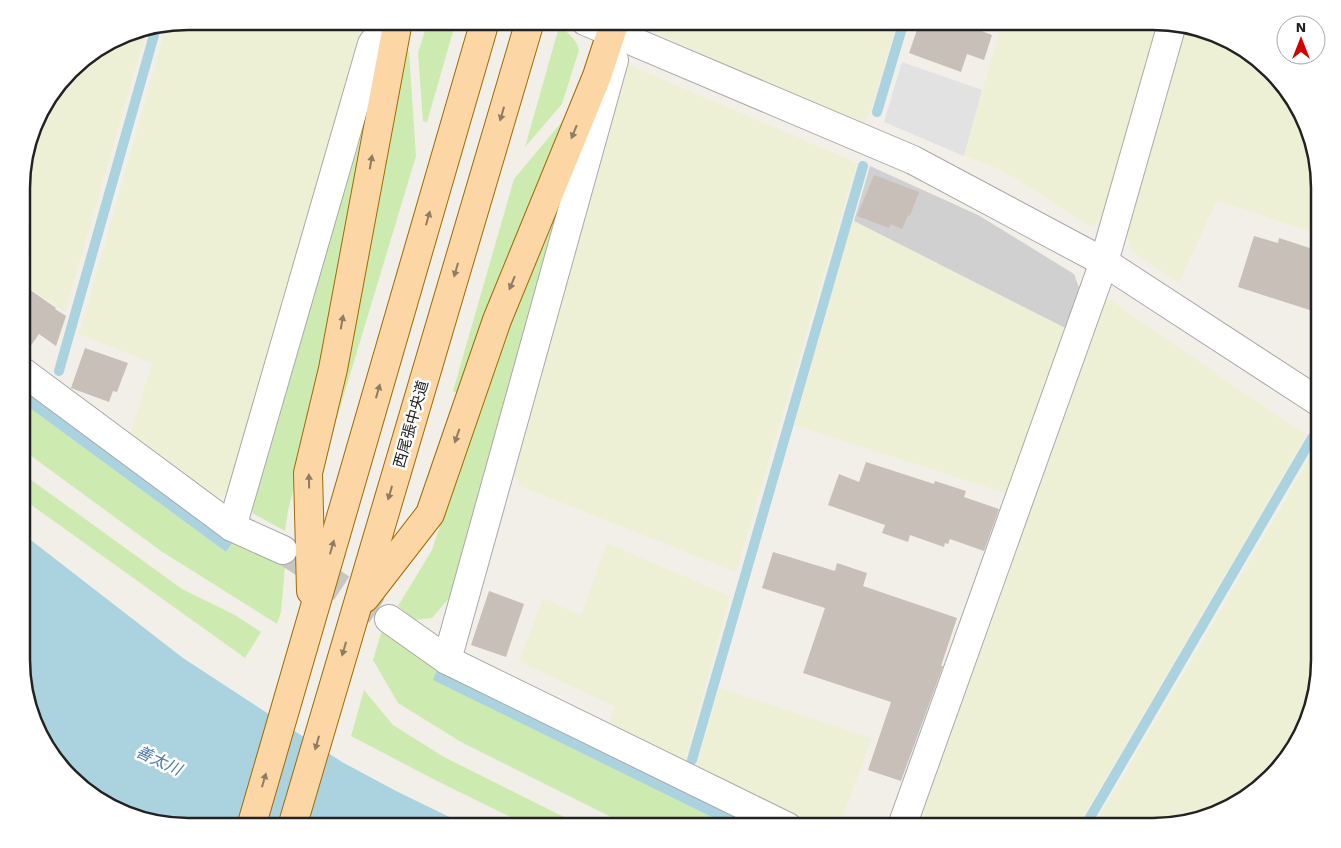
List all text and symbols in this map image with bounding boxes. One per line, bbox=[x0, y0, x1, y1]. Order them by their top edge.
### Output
north arrow bbox=[1276, 15, 1326, 65]
text: N bbox=[1296, 19, 1306, 35]
one-way arrow bbox=[498, 107, 506, 122]
one-way arrow bbox=[570, 125, 577, 140]
one-way arrow bbox=[367, 154, 375, 170]
one-way arrow bbox=[425, 210, 433, 225]
one-way arrow bbox=[452, 263, 460, 278]
one-way arrow bbox=[508, 276, 516, 290]
one-way arrow bbox=[338, 314, 346, 330]
street label: 西尾張中央道 bbox=[390, 378, 432, 470]
one-way arrow bbox=[374, 383, 382, 398]
one-way arrow bbox=[453, 428, 460, 443]
one-way arrow bbox=[304, 473, 312, 489]
one-way arrow bbox=[386, 486, 394, 501]
one-way arrow bbox=[329, 539, 337, 554]
one-way arrow bbox=[340, 641, 348, 656]
one-way arrow bbox=[312, 735, 320, 750]
water label: 善太川 bbox=[133, 742, 186, 780]
one-way arrow bbox=[261, 772, 269, 787]

